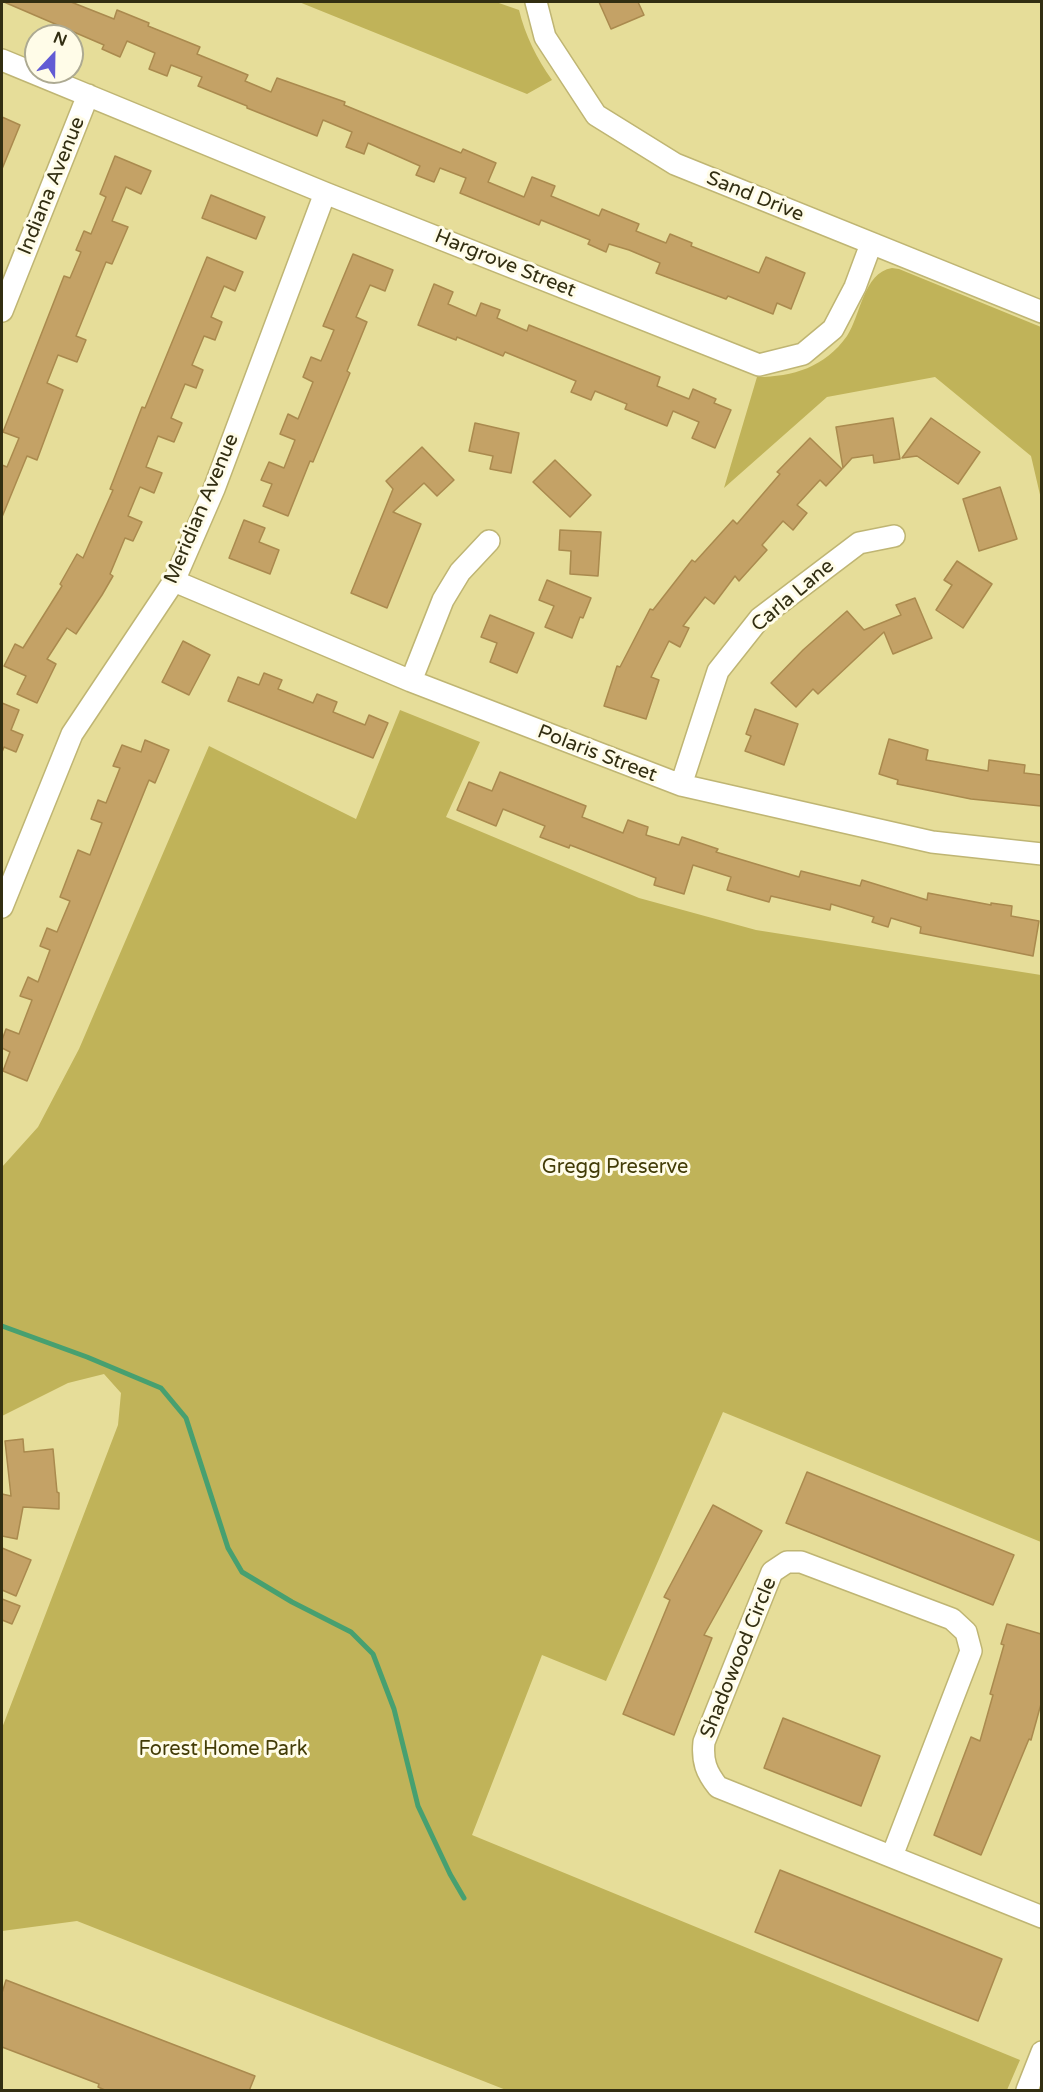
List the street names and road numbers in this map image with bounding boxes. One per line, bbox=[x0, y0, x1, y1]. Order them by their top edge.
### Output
street label: Indiana Avenue bbox=[13, 113, 91, 259]
street label: Sand Drive bbox=[703, 167, 807, 227]
street label: Hargrove Street bbox=[431, 225, 579, 303]
street label: Meridian Avenue bbox=[160, 430, 244, 588]
street label: Carla Lane bbox=[747, 555, 839, 637]
street label: Polaris Street bbox=[534, 720, 660, 788]
street label: Shadowood Circle bbox=[696, 1574, 782, 1742]

